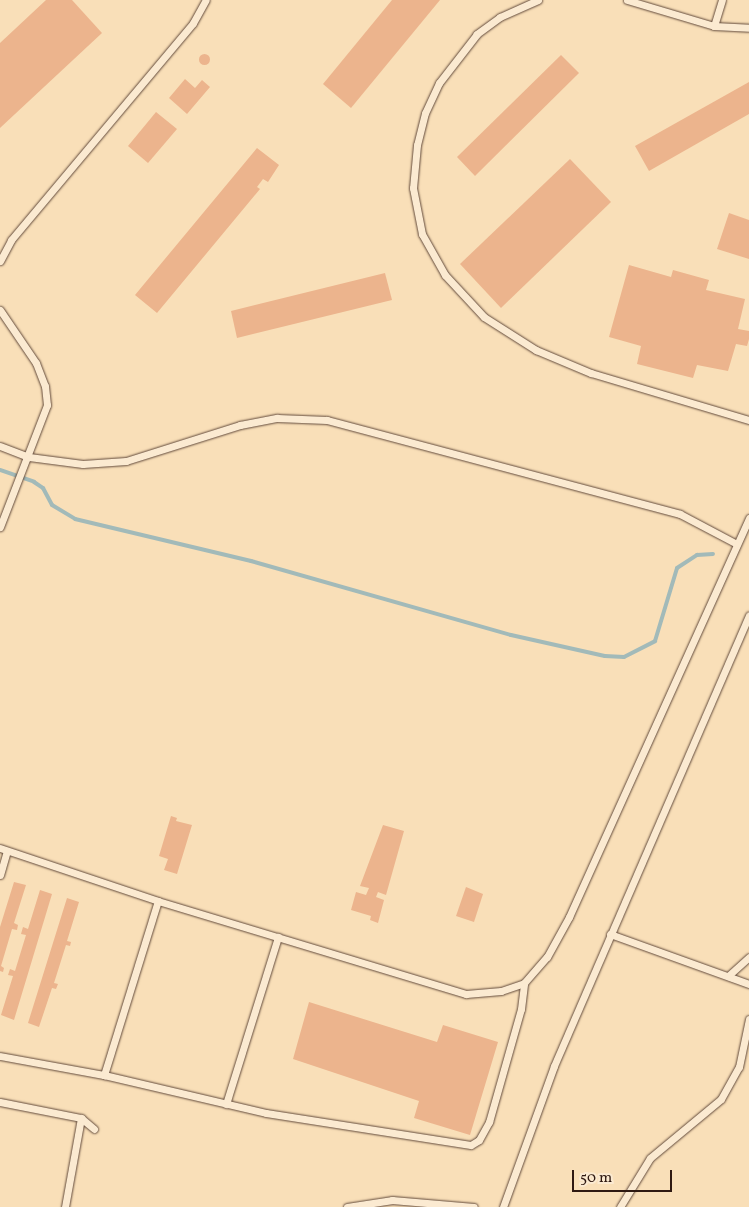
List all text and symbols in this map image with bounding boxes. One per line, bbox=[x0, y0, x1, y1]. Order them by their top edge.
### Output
scale bar bbox=[574, 1160, 674, 1192]
text: 50 m bbox=[580, 1168, 612, 1189]

